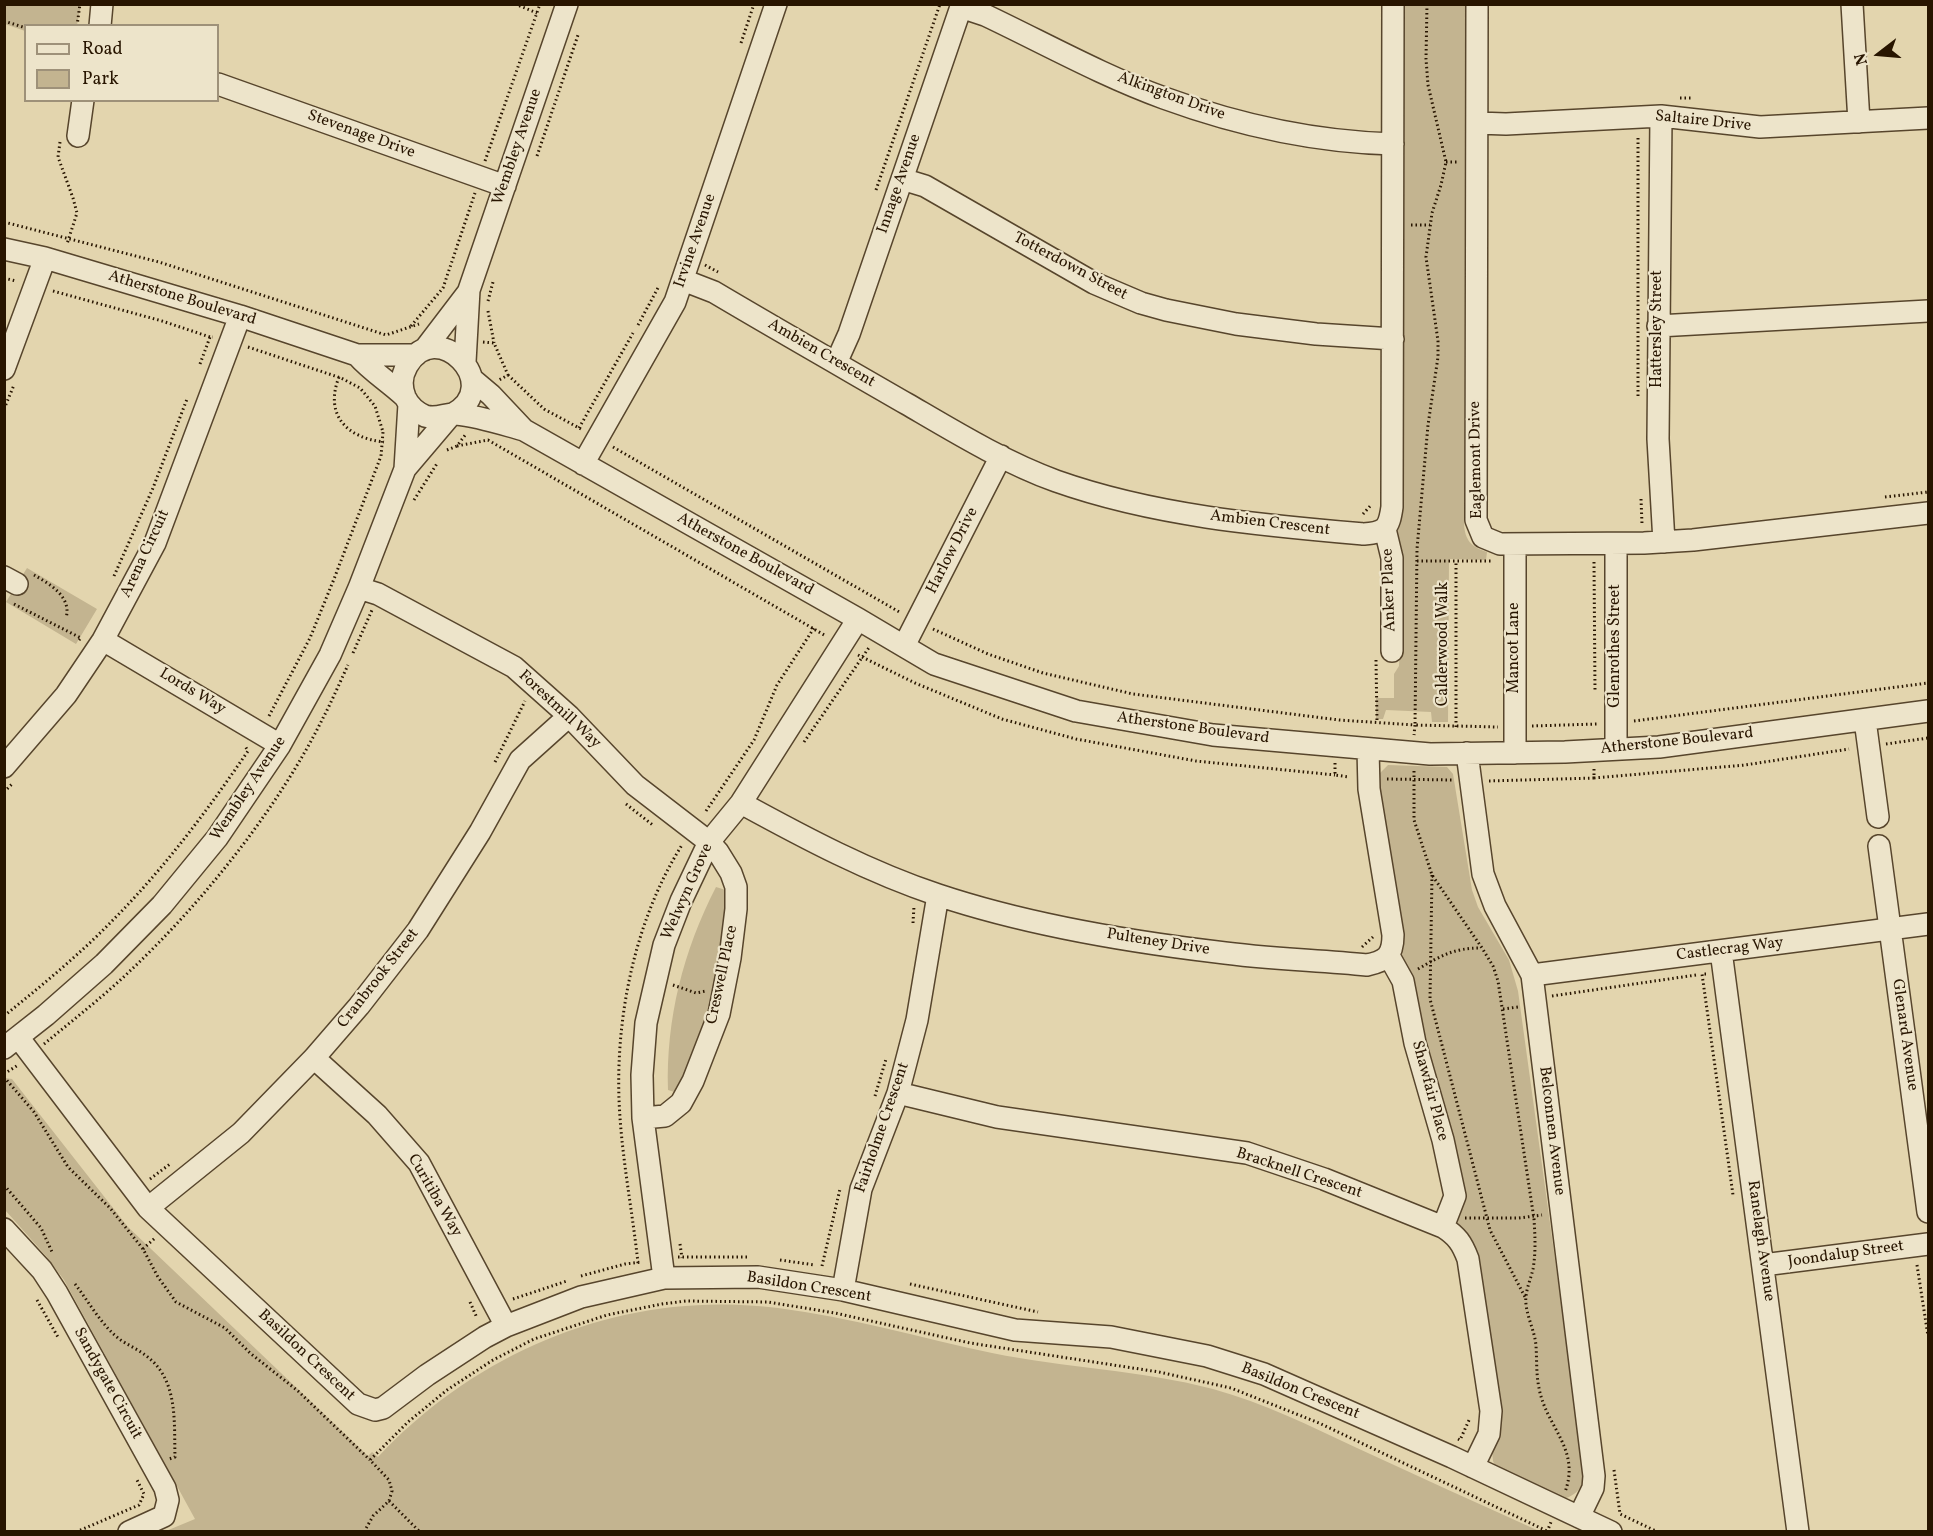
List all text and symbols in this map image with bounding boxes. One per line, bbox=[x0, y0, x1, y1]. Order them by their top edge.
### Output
legend bbox=[24, 24, 219, 102]
north arrow bbox=[1849, 24, 1909, 84]
text: Road bbox=[82, 37, 123, 62]
text: N bbox=[1850, 50, 1874, 68]
text: Park bbox=[82, 67, 119, 92]
street label: Alkington Drive bbox=[1115, 69, 1227, 125]
street label: Wembley Avenue bbox=[489, 86, 547, 208]
street label: Stevenage Drive bbox=[305, 107, 417, 163]
street label: Saltaire Drive bbox=[1654, 107, 1752, 137]
street label: Innage Avenue bbox=[874, 132, 926, 236]
street label: Irvine Avenue bbox=[671, 191, 721, 291]
street label: Totterdown Street bbox=[1010, 229, 1130, 305]
street label: Atherstone Boulevard bbox=[106, 267, 258, 331]
street label: Hattersley Street bbox=[1648, 270, 1668, 388]
street label: Ambien Crescent bbox=[764, 315, 878, 393]
street label: Eaglemont Drive bbox=[1466, 401, 1488, 519]
street label: Harlow Drive bbox=[923, 505, 983, 597]
street label: Arena Circuit bbox=[117, 507, 175, 601]
street label: Ambien Crescent bbox=[1209, 507, 1331, 541]
street label: Atherstone Boulevard bbox=[673, 509, 817, 601]
street label: Anker Place bbox=[1379, 548, 1401, 632]
street label: Calderwood Walk bbox=[1434, 582, 1454, 706]
street label: Glenrothes Street bbox=[1606, 584, 1626, 708]
street label: Mancot Lane bbox=[1505, 603, 1525, 693]
street label: Lords Way bbox=[155, 665, 229, 719]
street label: Forestmill Way bbox=[514, 667, 604, 753]
street label: Atherstone Boulevard bbox=[1116, 709, 1270, 749]
street label: Atherstone Boulevard bbox=[1600, 724, 1754, 760]
street label: Wembley Avenue bbox=[207, 733, 291, 845]
street label: Welwyn Grove bbox=[658, 841, 718, 943]
street label: Creswell Place bbox=[703, 924, 743, 1026]
street label: Cranbrook Street bbox=[334, 925, 424, 1033]
street label: Pulteney Drive bbox=[1105, 925, 1211, 961]
street label: Castlecrag Way bbox=[1675, 934, 1785, 966]
street label: Glenard Avenue bbox=[1887, 978, 1921, 1092]
street label: Shawfair Place bbox=[1406, 1039, 1452, 1143]
street label: Fairholme Crescent bbox=[852, 1060, 914, 1196]
street label: Belconnen Avenue bbox=[1534, 1065, 1568, 1197]
street label: Bracknell Crescent bbox=[1233, 1145, 1365, 1203]
street label: Curitiba Way bbox=[403, 1151, 465, 1241]
street label: Ranelagh Avenue bbox=[1742, 1179, 1778, 1303]
street label: Joondalup Street bbox=[1787, 1237, 1905, 1273]
street label: Basildon Crescent bbox=[745, 1269, 873, 1307]
street label: Basildon Crescent bbox=[253, 1306, 359, 1406]
street label: Sandygate Circuit bbox=[68, 1325, 146, 1443]
street label: Basildon Crescent bbox=[1238, 1359, 1362, 1425]

